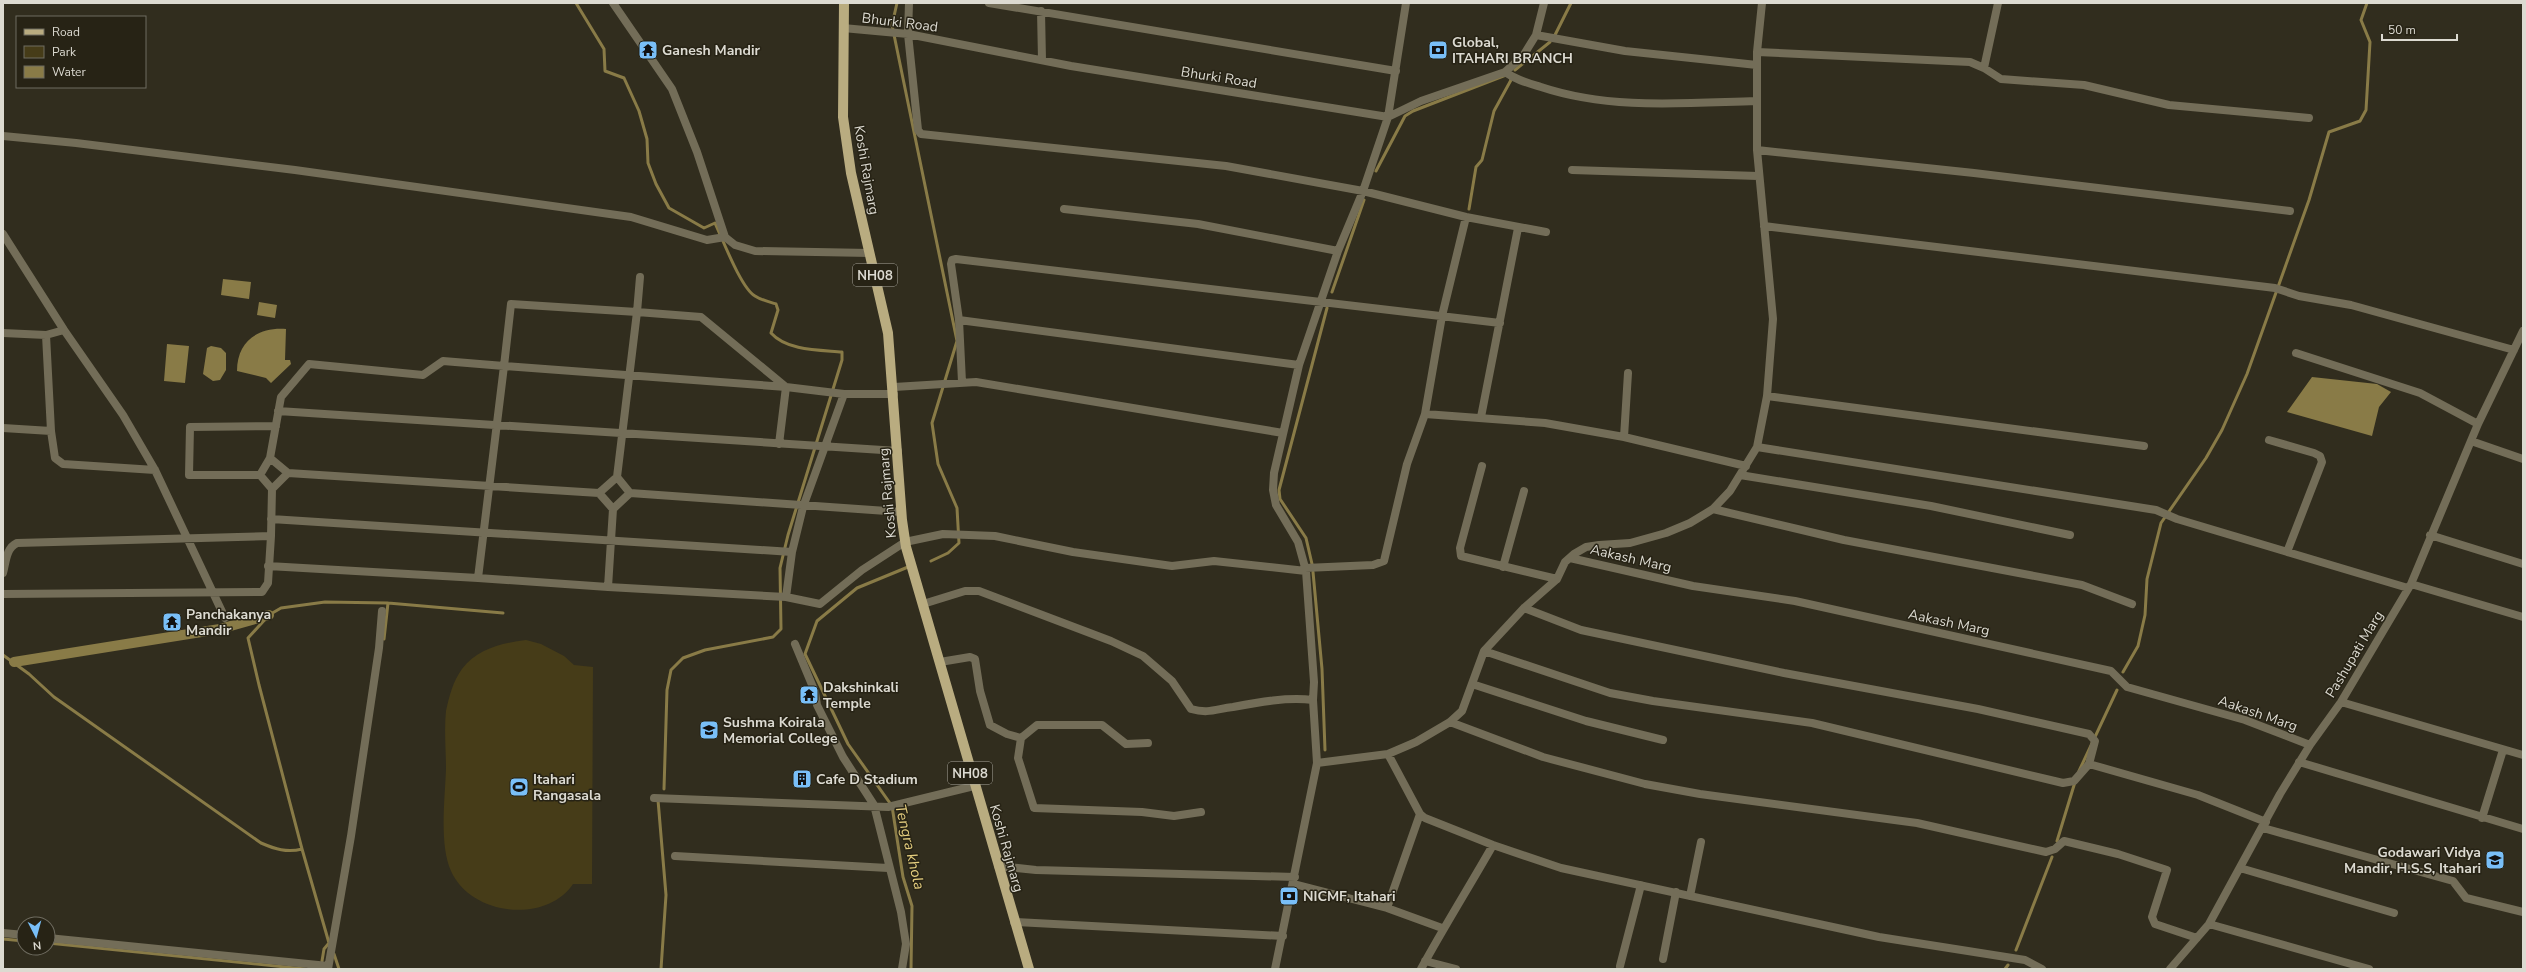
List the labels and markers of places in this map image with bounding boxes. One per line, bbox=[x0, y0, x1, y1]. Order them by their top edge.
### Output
place label: Global, ITAHARI BRANCH bbox=[1452, 33, 1573, 68]
temple icon: Ganesh Mandir bbox=[637, 39, 659, 61]
bank icon: Global, ITAHARI BRANCH bbox=[1427, 39, 1449, 61]
place label: Ganesh Mandir bbox=[662, 41, 761, 60]
place label: Panchakanya Mandir bbox=[186, 605, 271, 640]
temple icon: Panchakanya Mandir bbox=[161, 611, 183, 633]
place label: Dakshinkali Temple bbox=[823, 678, 899, 713]
temple icon: Dakshinkali Temple bbox=[798, 684, 820, 706]
place label: Sushma Koirala Memorial College bbox=[723, 713, 838, 748]
school or university icon: Sushma Koirala Memorial College bbox=[698, 719, 720, 741]
building icon: Cafe D Stadium bbox=[791, 768, 813, 790]
place label: Itahari Rangasala bbox=[533, 770, 601, 805]
place label: Cafe D Stadium bbox=[816, 770, 918, 789]
sports icon: Itahari Rangasala bbox=[508, 776, 530, 798]
place label: Godawari Vidya Mandir, H.S.S, Itahari bbox=[2344, 843, 2481, 878]
school or university icon: Godawari Vidya Mandir, H.S.S, Itahari bbox=[2484, 849, 2506, 871]
bank icon: NICMF, Itahari bbox=[1278, 885, 1300, 907]
place label: NICMF, Itahari bbox=[1303, 887, 1396, 906]

